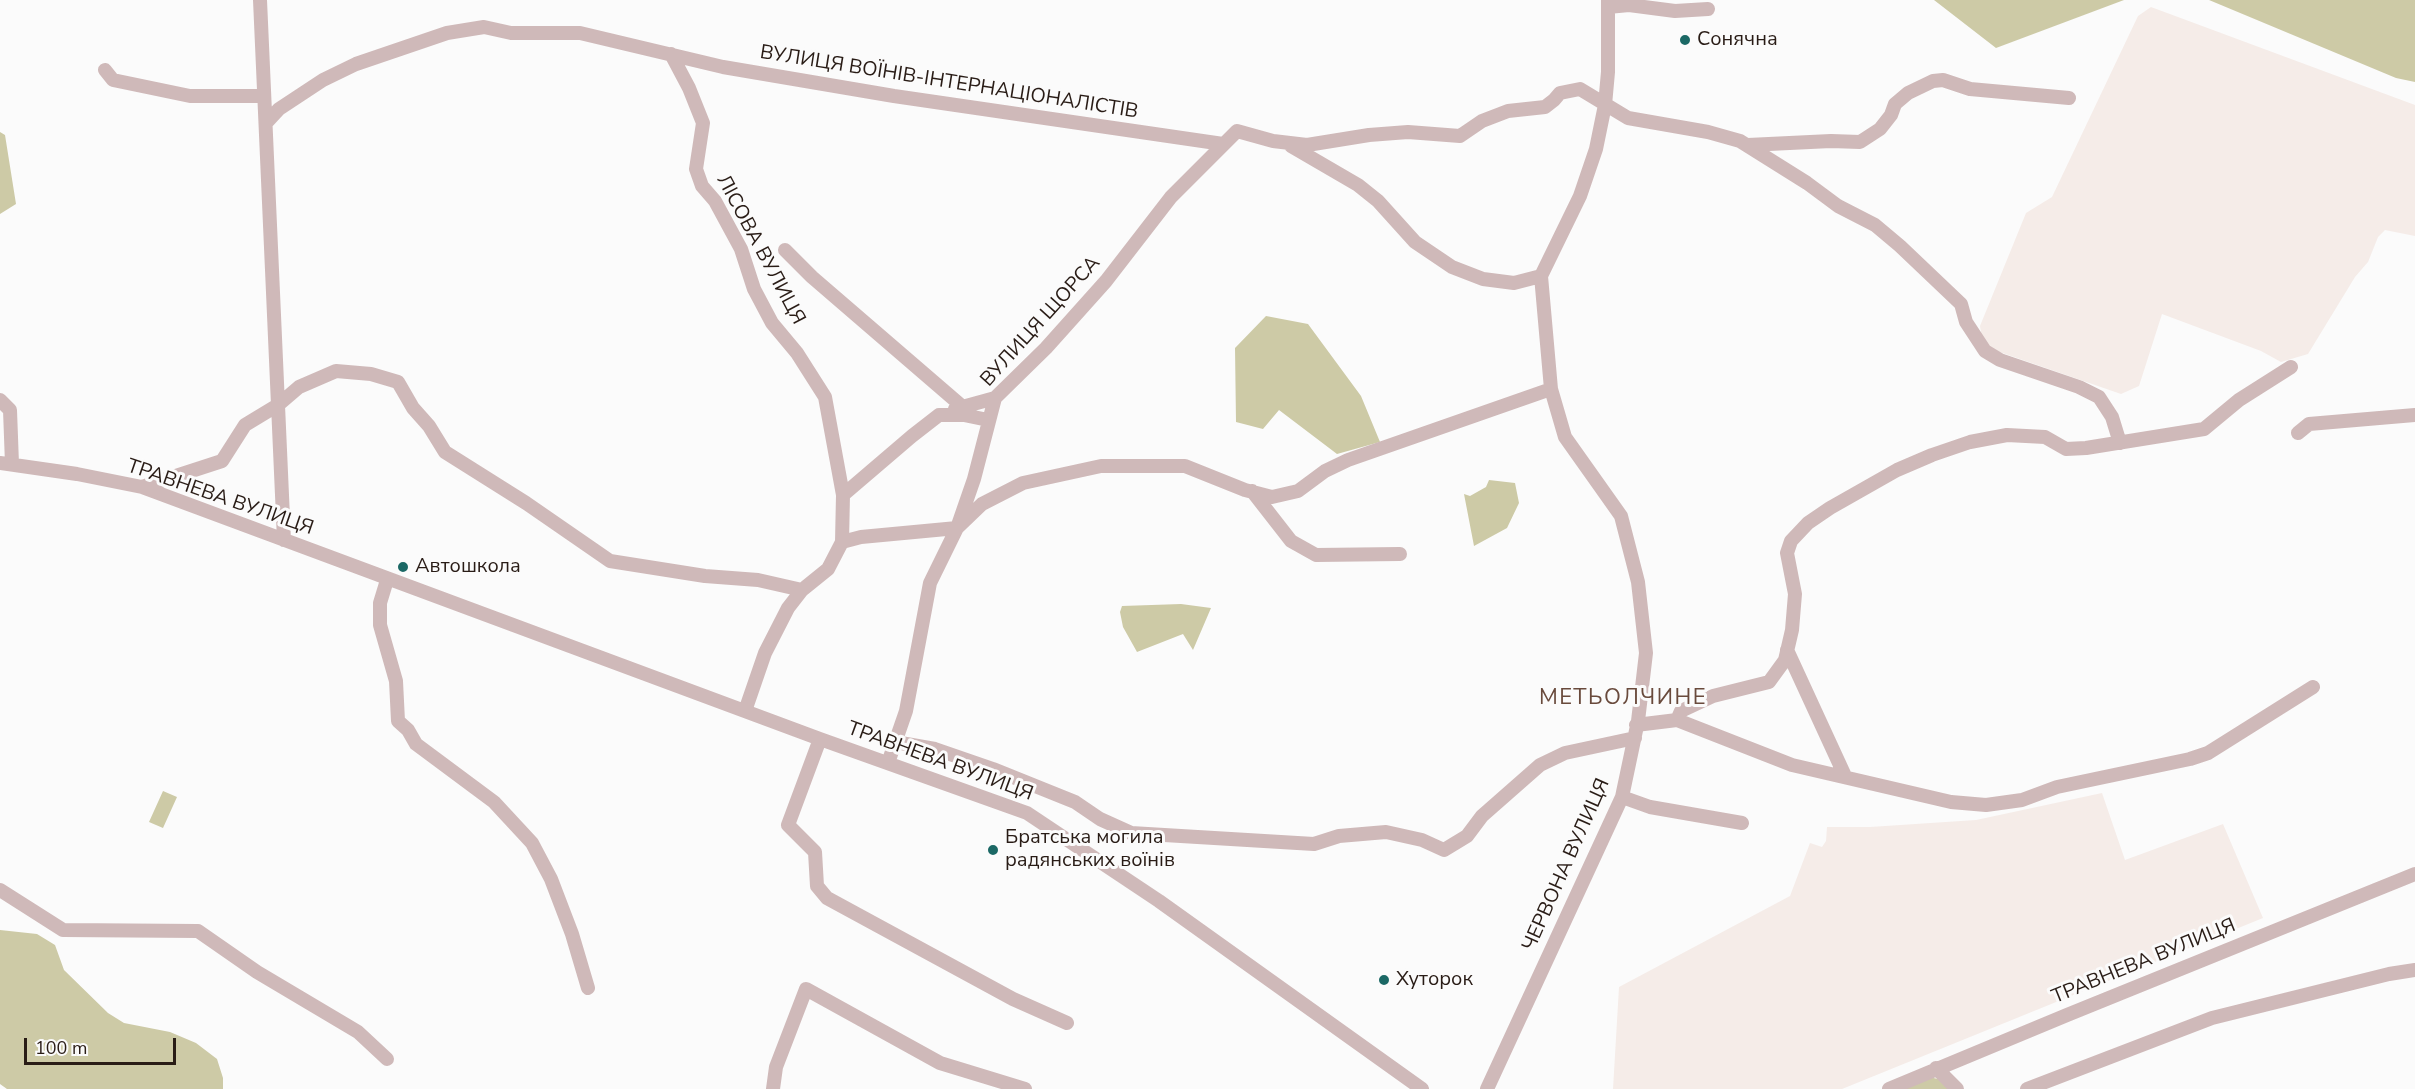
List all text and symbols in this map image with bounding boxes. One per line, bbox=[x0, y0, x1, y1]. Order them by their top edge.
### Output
place label: Сонячна bbox=[1697, 28, 1778, 52]
marker: Сонячна bbox=[1678, 33, 1692, 47]
street label: ВУЛИЦЯ ВОЇНІВ-ІНТЕРНАЦІОНАЛІСТІВ bbox=[758, 41, 1140, 125]
street label: ЛІСОВА ВУЛИЦЯ bbox=[710, 171, 810, 329]
street label: ВУЛИЦЯ ЩОРСА bbox=[976, 252, 1106, 392]
street label: ТРАВНЕВА ВУЛИЦЯ bbox=[124, 455, 316, 541]
place label: Автошкола bbox=[415, 555, 521, 579]
marker: Автошкола bbox=[396, 560, 410, 574]
district label: МЕТЬОЛЧИНЕ bbox=[1539, 686, 1707, 712]
street label: ТРАВНЕВА ВУЛИЦЯ bbox=[844, 717, 1036, 807]
street label: ЧЕРВОНА ВУЛИЦЯ bbox=[1518, 775, 1616, 955]
place label: Братська могила радянських воїнів bbox=[1005, 826, 1175, 873]
marker: Братська могила радянських воїнів bbox=[986, 843, 1000, 857]
street label: ТРАВНЕВА ВУЛИЦЯ bbox=[2049, 914, 2239, 1010]
place label: Хуторок bbox=[1396, 968, 1473, 992]
marker: Хуторок bbox=[1377, 973, 1391, 987]
scale bar bbox=[27, 1026, 178, 1064]
text: 100 m bbox=[35, 1036, 87, 1060]

